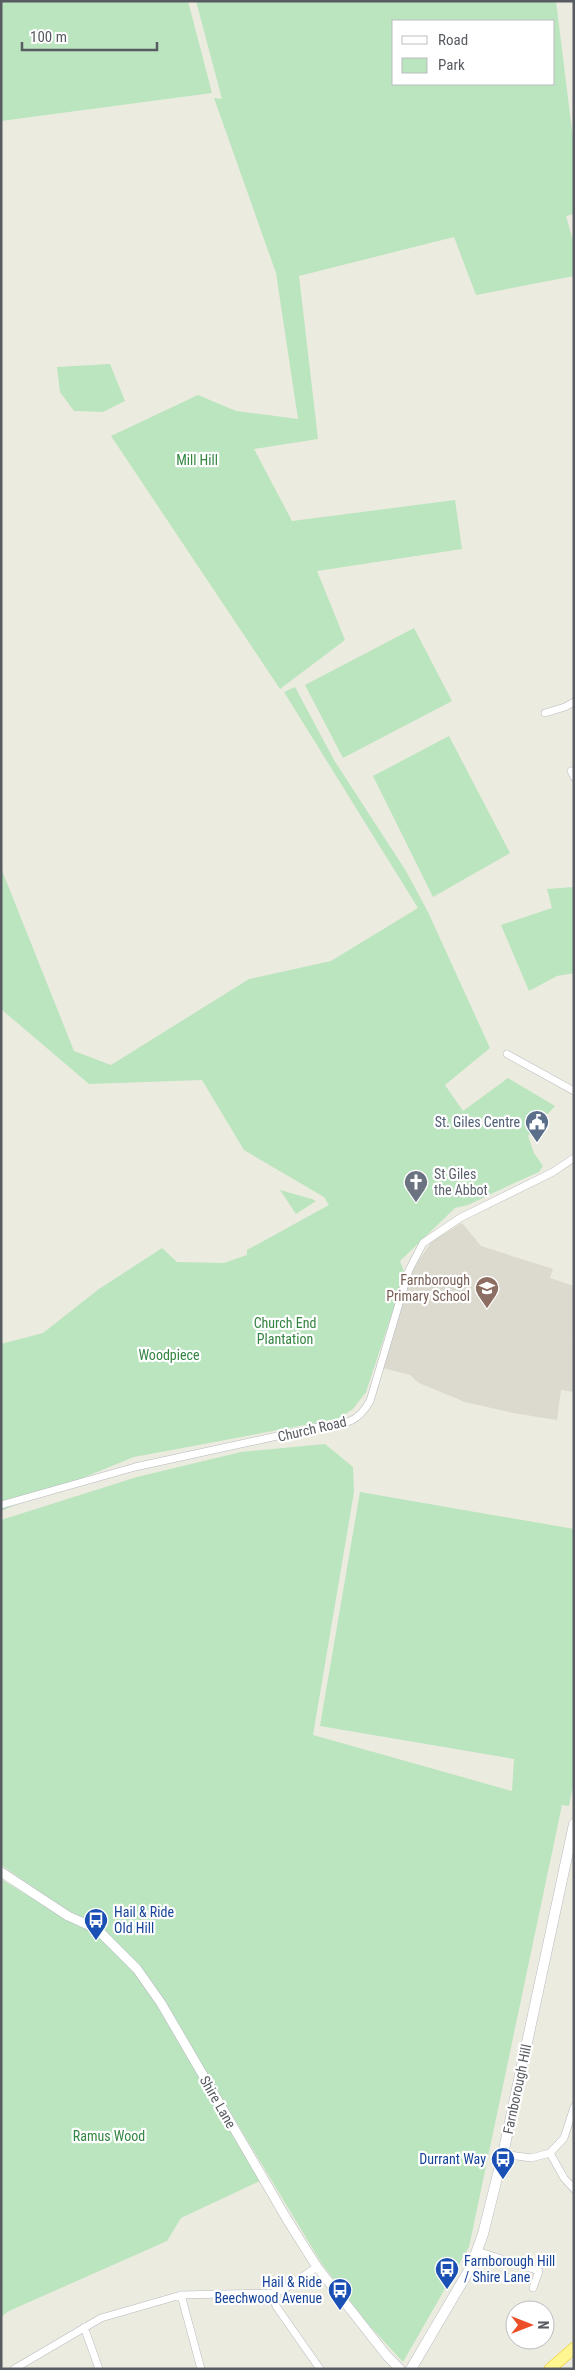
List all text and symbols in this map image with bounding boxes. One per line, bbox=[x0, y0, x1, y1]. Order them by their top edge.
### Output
scale bar bbox=[22, 20, 158, 52]
legend bbox=[392, 20, 555, 85]
text: 100 m bbox=[30, 28, 67, 46]
text: Road bbox=[438, 31, 468, 49]
text: Park bbox=[438, 56, 465, 74]
park label: Mill Hill bbox=[176, 452, 218, 468]
public building icon: St. Giles Centre bbox=[524, 1109, 550, 1143]
place label: St. Giles Centre bbox=[435, 1114, 520, 1130]
place label: St Giles the Abbot bbox=[434, 1166, 488, 1198]
church icon: St Giles the Abbot bbox=[403, 1169, 429, 1203]
place label: Farnborough Primary School bbox=[386, 1272, 470, 1304]
school or university icon: Farnborough Primary School bbox=[474, 1275, 500, 1309]
park label: Church End Plantation bbox=[254, 1315, 316, 1347]
park label: Woodpiece bbox=[138, 1347, 200, 1363]
street label: Church Road bbox=[276, 1413, 348, 1445]
place label: Hail & Ride Old Hill bbox=[114, 1904, 174, 1936]
bus stop icon: Hail & Ride Old Hill bbox=[83, 1907, 109, 1941]
street label: Farnborough Hill bbox=[500, 2043, 534, 2135]
street label: Shire Lane bbox=[197, 2073, 240, 2131]
park label: Ramus Wood bbox=[73, 2128, 145, 2144]
bus stop icon: Durrant Way bbox=[490, 2146, 516, 2180]
place label: Durrant Way bbox=[419, 2151, 486, 2167]
place label: Farnborough Hill / Shire Lane bbox=[464, 2253, 555, 2285]
bus stop icon: Farnborough Hill / Shire Lane bbox=[434, 2256, 460, 2290]
place label: Hail & Ride Beechwood Avenue bbox=[214, 2274, 322, 2306]
bus stop icon: Hail & Ride Beechwood Avenue bbox=[327, 2277, 353, 2311]
north arrow bbox=[505, 2300, 555, 2350]
text: N bbox=[535, 2321, 551, 2329]

